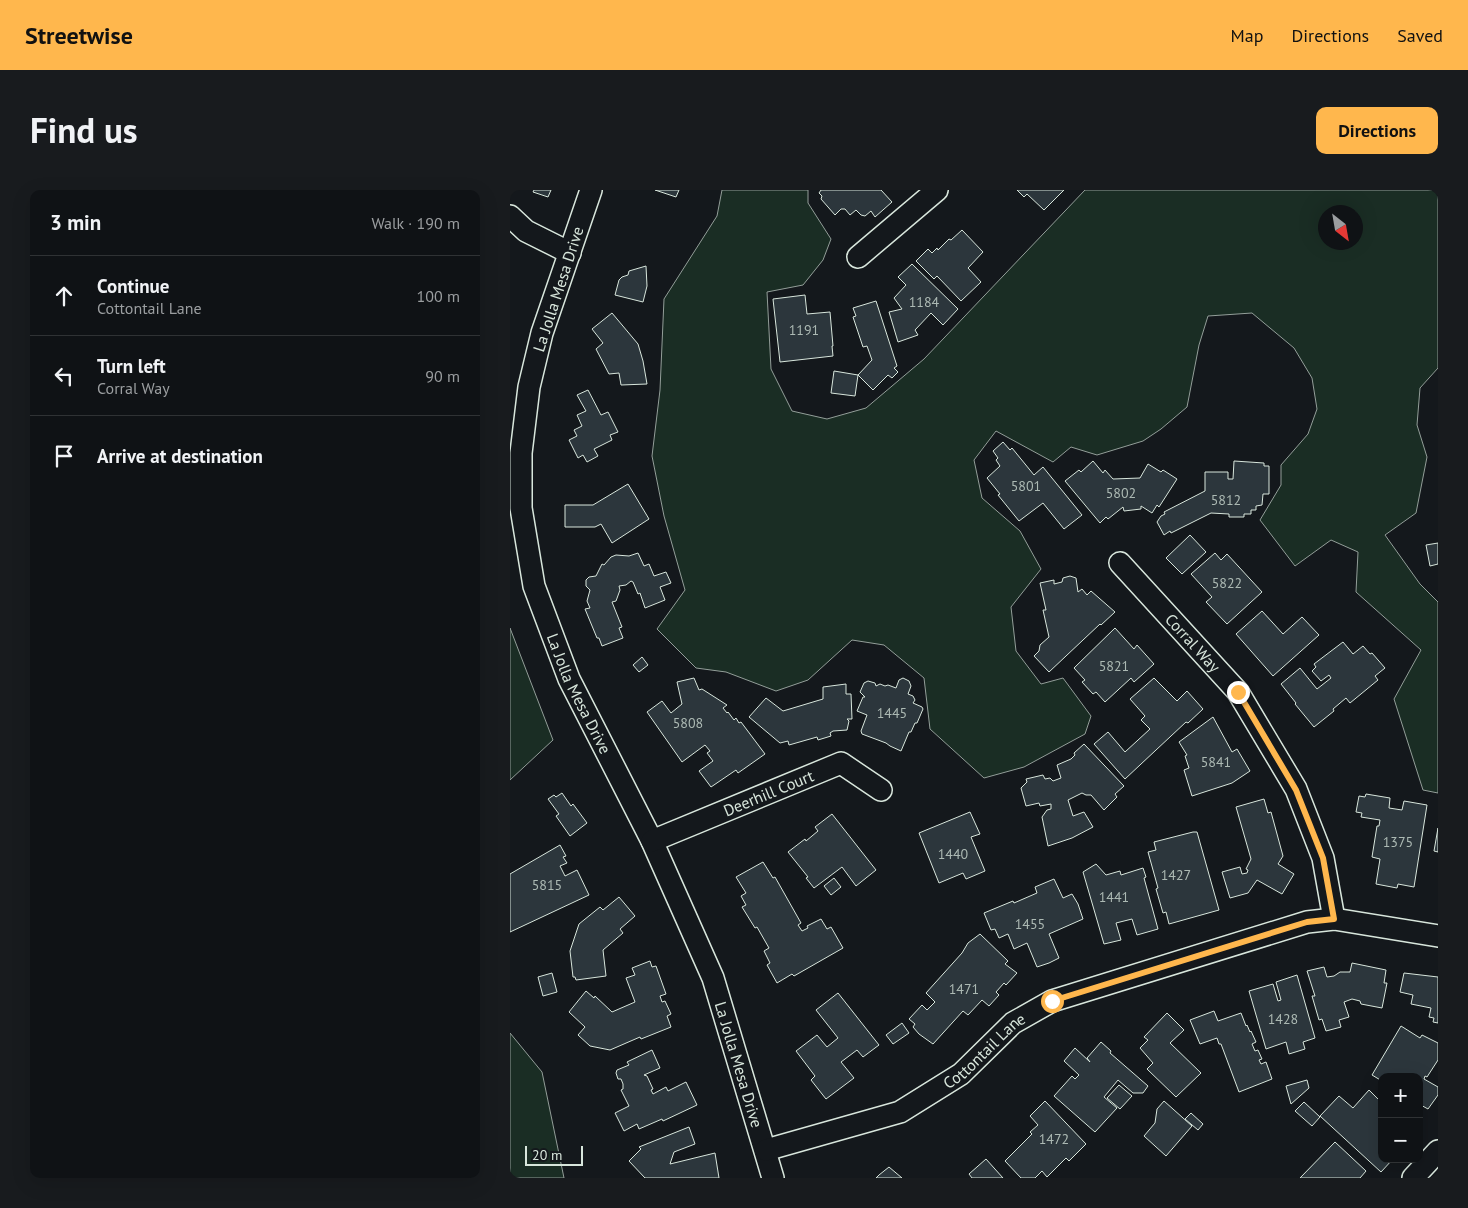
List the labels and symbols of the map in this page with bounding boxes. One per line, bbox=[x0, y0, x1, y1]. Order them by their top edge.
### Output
north arrow bbox=[1318, 205, 1363, 250]
street label: La Jolla Mesa Drive bbox=[528, 224, 588, 354]
house number: 1184 bbox=[909, 293, 940, 311]
house number: 1191 bbox=[789, 321, 819, 339]
house number: 5801 bbox=[1011, 477, 1041, 495]
house number: 5802 bbox=[1106, 484, 1136, 502]
house number: 5812 bbox=[1211, 491, 1241, 509]
house number: 5822 bbox=[1212, 574, 1242, 592]
street label: Corral Way bbox=[1161, 609, 1225, 677]
street label: La Jolla Mesa Drive bbox=[543, 631, 616, 757]
house number: 5821 bbox=[1099, 657, 1129, 675]
route end bbox=[1227, 681, 1250, 704]
house number: 1445 bbox=[877, 704, 907, 722]
house number: 5808 bbox=[673, 714, 703, 732]
house number: 5841 bbox=[1201, 753, 1231, 771]
street label: Deerhill Court bbox=[720, 765, 817, 820]
house number: 1375 bbox=[1383, 833, 1413, 851]
house number: 1440 bbox=[938, 845, 969, 863]
house number: 1427 bbox=[1161, 866, 1191, 884]
house number: 5815 bbox=[532, 876, 562, 894]
house number: 1441 bbox=[1099, 888, 1129, 906]
house number: 1455 bbox=[1015, 915, 1045, 933]
house number: 1471 bbox=[949, 980, 979, 998]
route start bbox=[1041, 990, 1064, 1013]
street label: La Jolla Mesa Drive bbox=[711, 999, 767, 1130]
street label: Cottontail Lane bbox=[939, 1008, 1029, 1093]
house number: 1428 bbox=[1268, 1010, 1298, 1028]
house number: 1472 bbox=[1039, 1130, 1069, 1148]
scale bar bbox=[525, 1143, 582, 1166]

